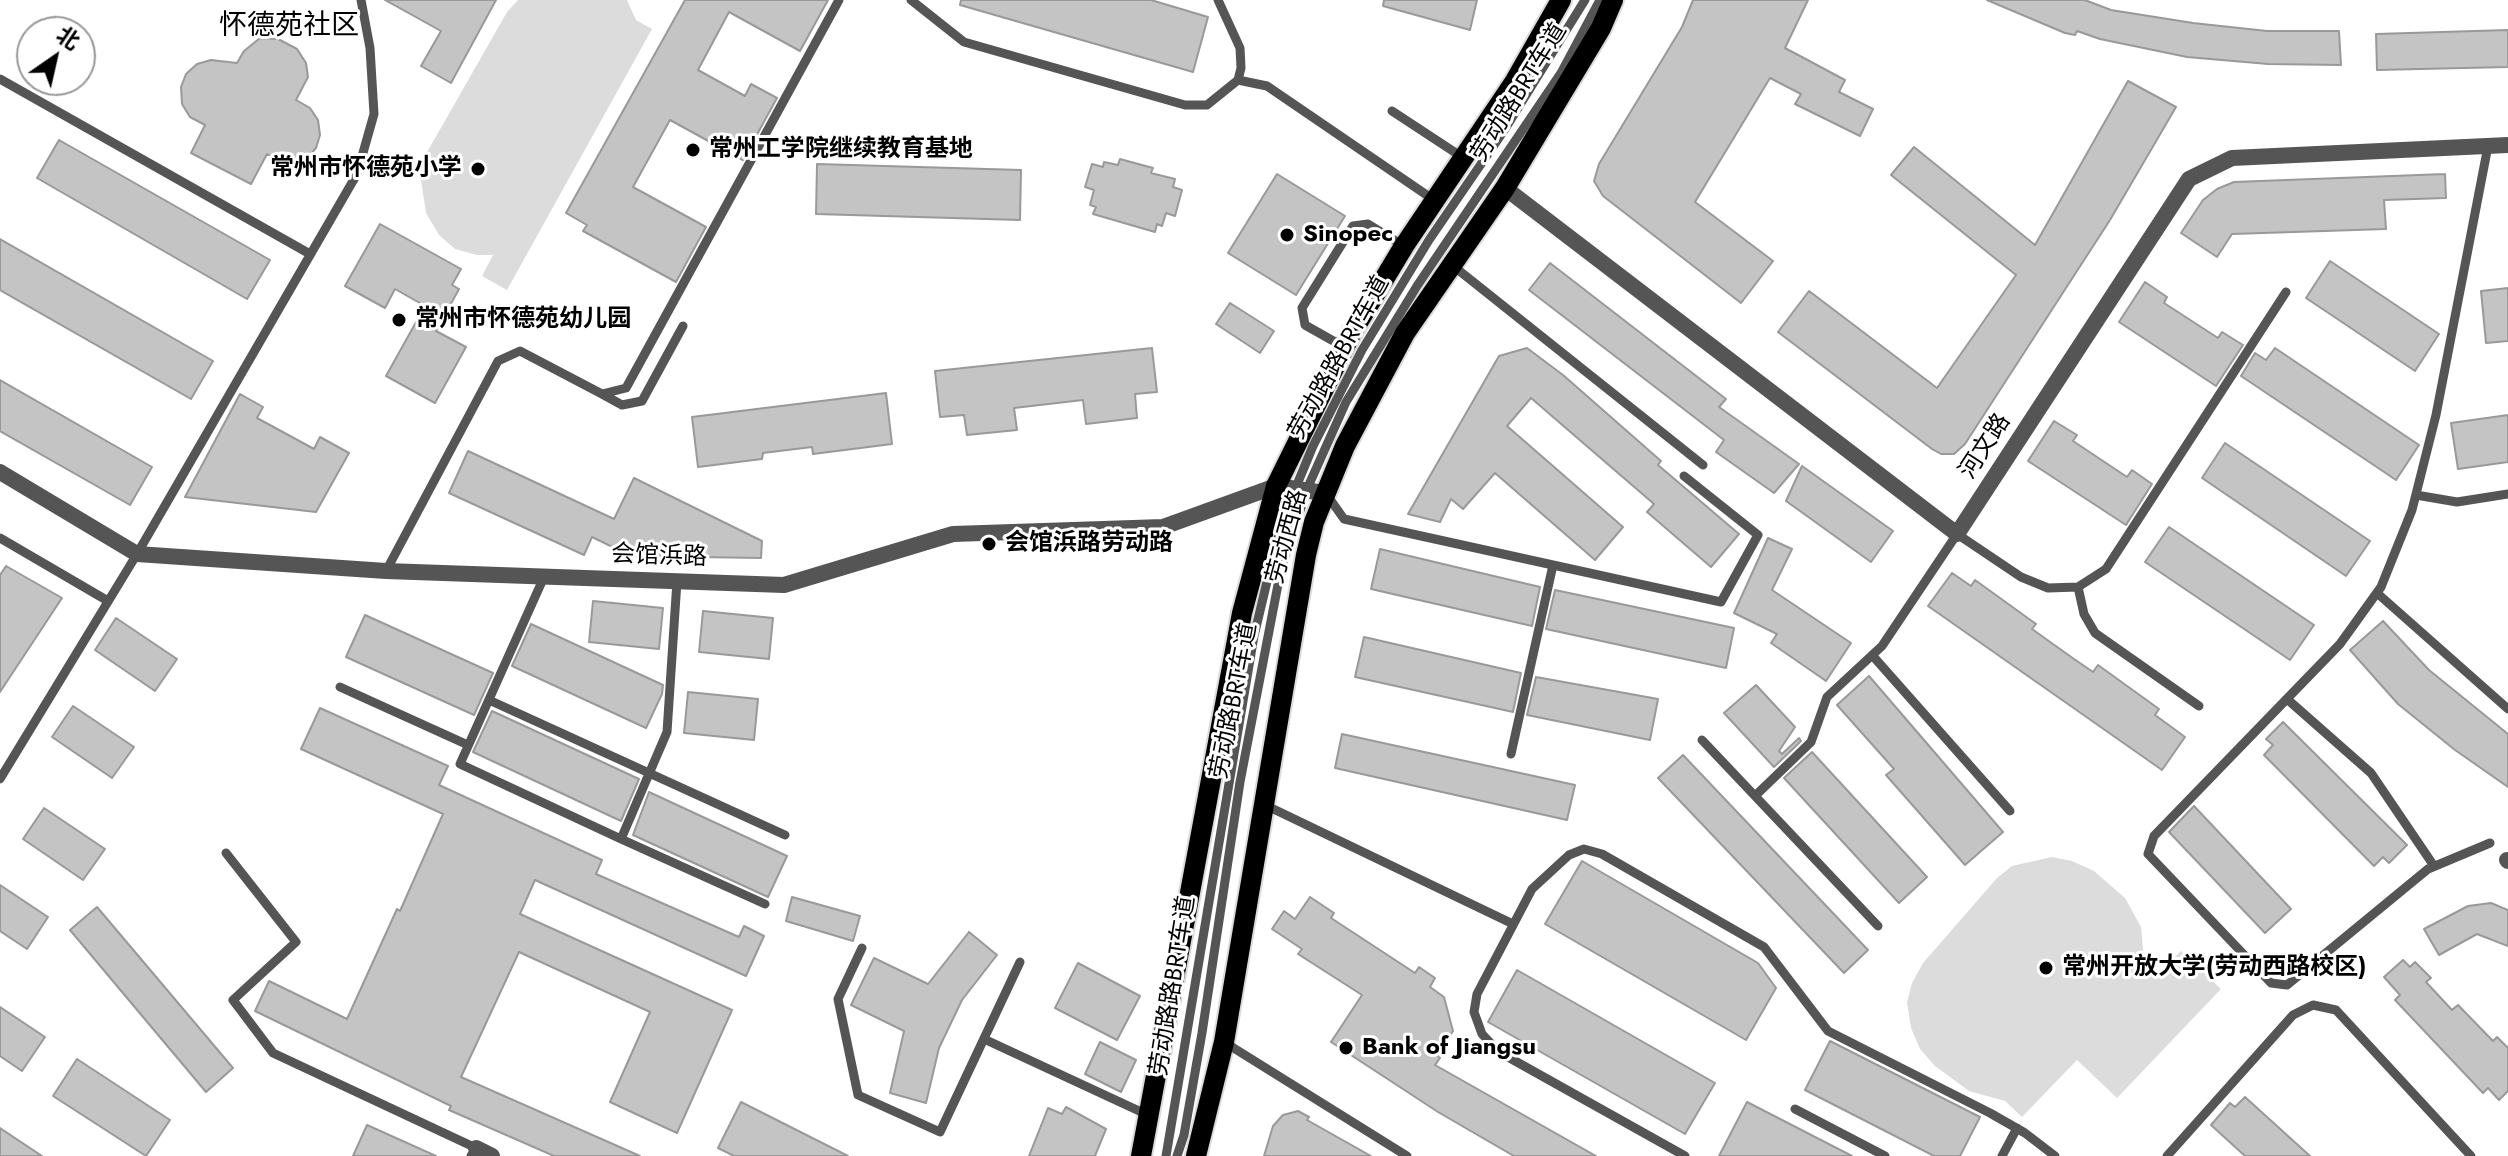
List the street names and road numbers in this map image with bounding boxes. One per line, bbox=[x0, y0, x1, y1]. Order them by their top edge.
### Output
street label: 劳动路BRT车道 bbox=[1466, 18, 1574, 168]
street label: 劳动路路BRT车道 bbox=[1283, 271, 1397, 445]
street label: 河文路 bbox=[1954, 409, 2018, 485]
street label: 劳动西路 bbox=[1262, 487, 1314, 587]
street label: 会馆浜路 bbox=[611, 541, 707, 573]
street label: 劳动路BRT车道 bbox=[1206, 621, 1264, 781]
street label: 劳动路路BRT车道 bbox=[1146, 894, 1202, 1078]

